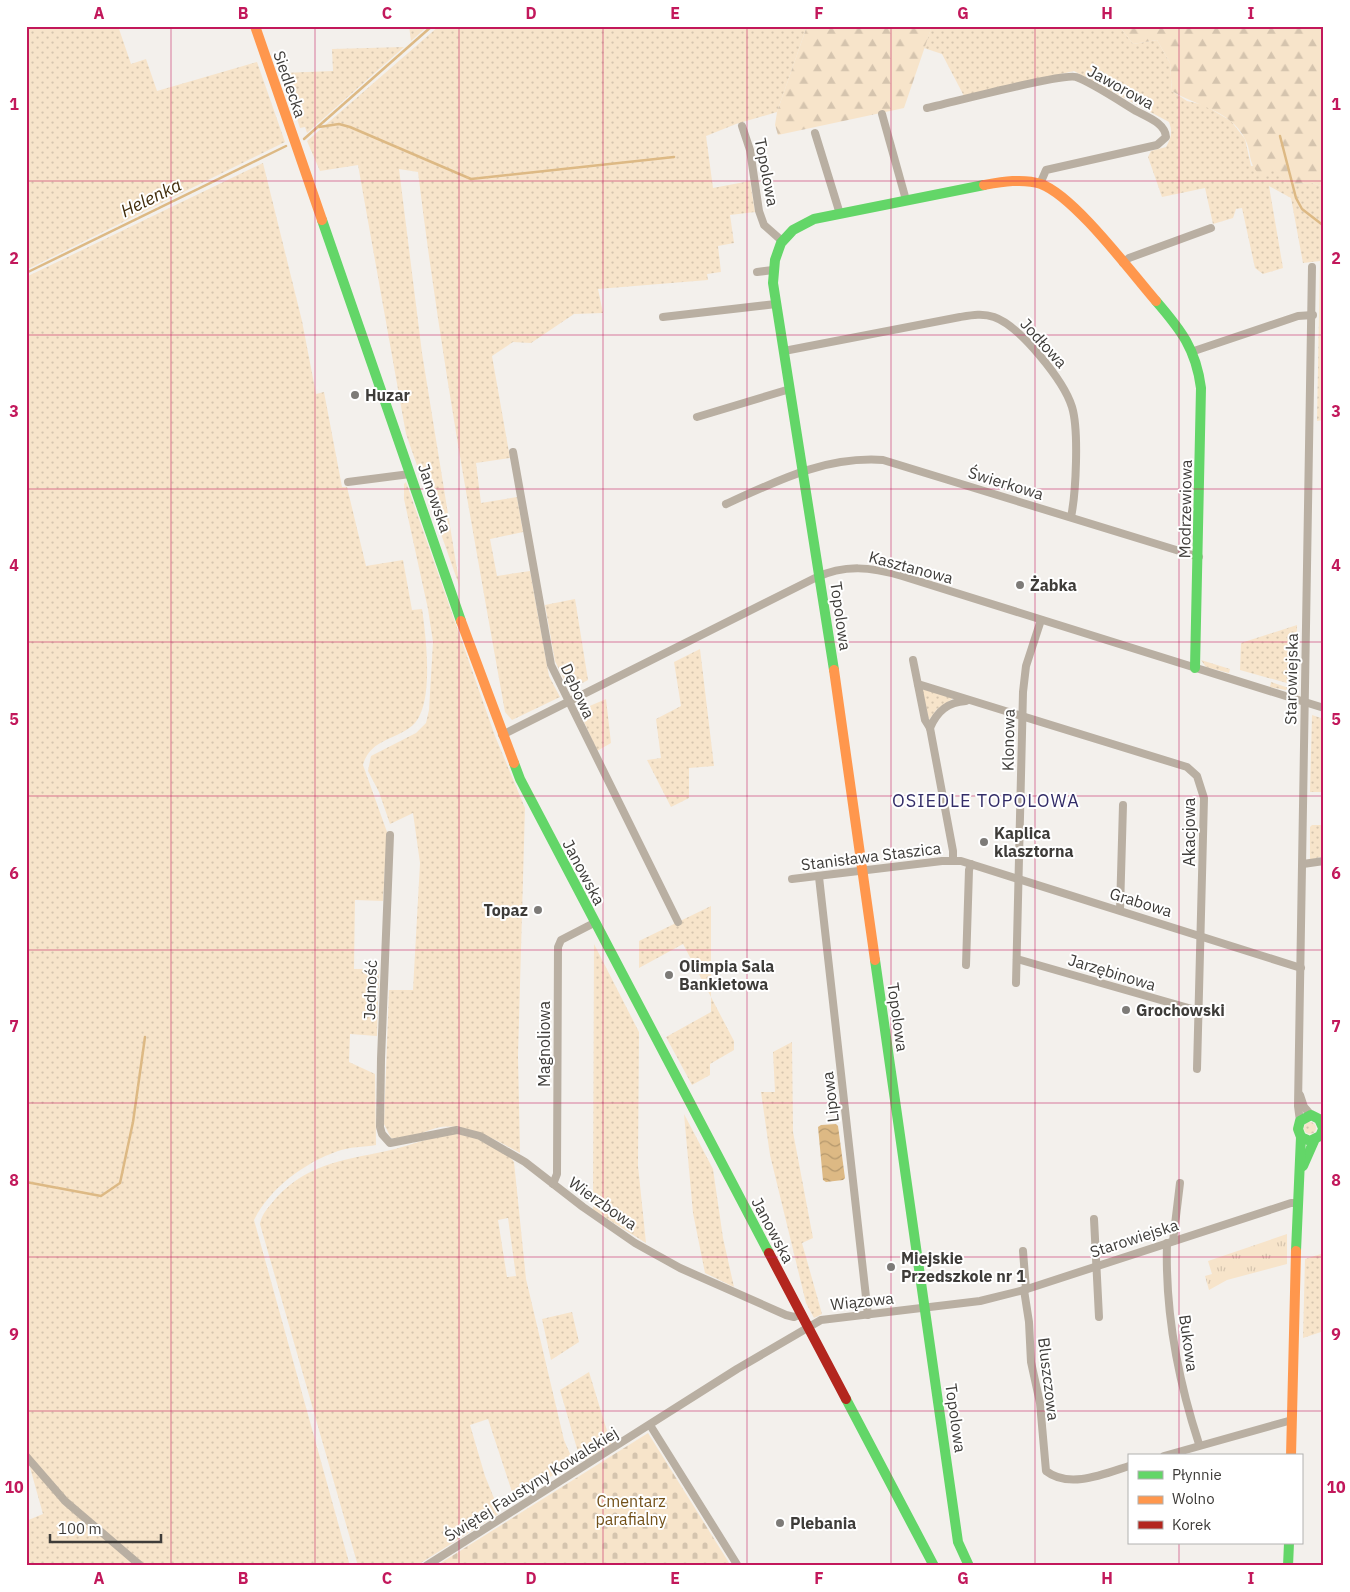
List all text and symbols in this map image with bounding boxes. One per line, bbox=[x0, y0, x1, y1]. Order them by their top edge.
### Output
text: A bbox=[94, 3, 105, 23]
text: B bbox=[238, 3, 249, 23]
text: C bbox=[382, 3, 392, 23]
text: D bbox=[525, 3, 537, 23]
text: E bbox=[670, 3, 680, 23]
text: F bbox=[814, 3, 824, 23]
text: G bbox=[957, 3, 969, 23]
text: H bbox=[1101, 3, 1113, 23]
text: I bbox=[1248, 3, 1255, 23]
street label: Siedlecka bbox=[269, 48, 311, 121]
street label: Jaworowa bbox=[1084, 61, 1158, 114]
text: 1 bbox=[9, 94, 19, 114]
text: 1 bbox=[1331, 94, 1341, 114]
street label: Topolowa bbox=[751, 136, 784, 208]
water label: Helenka bbox=[116, 173, 185, 222]
text: 2 bbox=[9, 248, 19, 268]
text: 2 bbox=[1331, 248, 1341, 268]
street label: Jodłowa bbox=[1016, 314, 1072, 372]
place label: Huzar bbox=[365, 385, 411, 405]
marker: Huzar bbox=[349, 389, 361, 401]
text: 3 bbox=[9, 401, 19, 421]
text: 3 bbox=[1331, 401, 1341, 421]
street label: Modrzewiowa bbox=[1174, 459, 1196, 559]
street label: Janowska bbox=[414, 461, 456, 536]
street label: Świerkowa bbox=[966, 461, 1047, 504]
street label: Kasztanowa bbox=[867, 546, 956, 588]
text: 4 bbox=[9, 555, 19, 575]
text: 4 bbox=[1331, 555, 1341, 575]
place label: Żabka bbox=[1030, 575, 1077, 595]
marker: Żabka bbox=[1014, 579, 1026, 591]
street label: Topolowa bbox=[826, 580, 856, 652]
street label: Starowiejska bbox=[1280, 632, 1302, 725]
street label: Dębowa bbox=[557, 660, 600, 722]
street label: Klonowa bbox=[997, 708, 1019, 771]
text: 5 bbox=[9, 709, 19, 729]
text: 5 bbox=[1331, 709, 1341, 729]
district label: OSIEDLE TOPOLOWA bbox=[892, 789, 1080, 812]
street label: Akacjowa bbox=[1179, 797, 1199, 866]
place label: Kaplica klasztorna bbox=[994, 823, 1074, 861]
street label: Janowska bbox=[558, 836, 610, 909]
marker: Kaplica klasztorna bbox=[978, 836, 990, 848]
street label: Stanisława Staszica bbox=[800, 837, 943, 875]
text: 6 bbox=[9, 863, 19, 883]
text: 6 bbox=[1331, 863, 1341, 883]
street label: Grabowa bbox=[1107, 883, 1175, 921]
place label: Topaz bbox=[484, 900, 528, 920]
marker: Topaz bbox=[532, 904, 544, 916]
street label: Jarzębinowa bbox=[1066, 949, 1159, 995]
place label: Olimpia Sala Bankietowa bbox=[679, 956, 774, 994]
street label: Jedność bbox=[359, 960, 381, 1020]
marker: Olimpia Sala Bankietowa bbox=[663, 969, 675, 981]
street label: Topolowa bbox=[883, 981, 913, 1053]
place label: Grochowski bbox=[1136, 1000, 1225, 1020]
street label: Magnoliowa bbox=[534, 1001, 554, 1087]
marker: Grochowski bbox=[1120, 1004, 1132, 1016]
text: 7 bbox=[9, 1016, 19, 1036]
text: 7 bbox=[1331, 1016, 1341, 1036]
street label: Lipowa bbox=[817, 1070, 843, 1123]
text: 8 bbox=[9, 1170, 19, 1190]
text: 8 bbox=[1331, 1170, 1341, 1190]
street label: Wierzbowa bbox=[565, 1172, 642, 1234]
street label: Janowska bbox=[747, 1194, 799, 1267]
street label: Starowiejska bbox=[1087, 1214, 1181, 1262]
place label: Miejskie Przedszkole nr 1 bbox=[901, 1248, 1026, 1286]
marker: Miejskie Przedszkole nr 1 bbox=[885, 1261, 897, 1273]
street label: Wiązowa bbox=[829, 1288, 895, 1314]
street label: Bukowa bbox=[1175, 1313, 1203, 1373]
text: 9 bbox=[9, 1324, 19, 1344]
text: 9 bbox=[1331, 1324, 1341, 1344]
street label: Bluszczowa bbox=[1034, 1336, 1064, 1422]
street label: Topolowa bbox=[941, 1382, 971, 1454]
street label: Świętej Faustyny Kowalskiej bbox=[440, 1421, 622, 1546]
legend bbox=[1128, 1454, 1302, 1544]
text: Płynnie bbox=[1172, 1465, 1222, 1484]
text: 10 bbox=[4, 1477, 24, 1497]
text: 10 bbox=[1326, 1477, 1346, 1497]
text: Wolno bbox=[1172, 1489, 1215, 1508]
park label: Cmentarz parafialny bbox=[595, 1491, 667, 1529]
scale bar bbox=[50, 1512, 161, 1544]
place label: Plebania bbox=[790, 1513, 856, 1533]
text: Korek bbox=[1172, 1515, 1211, 1534]
marker: Plebania bbox=[774, 1517, 786, 1529]
text: 100 m bbox=[58, 1519, 102, 1538]
text: A bbox=[94, 1568, 105, 1588]
text: B bbox=[238, 1568, 249, 1588]
text: C bbox=[382, 1568, 392, 1588]
text: D bbox=[525, 1568, 537, 1588]
text: E bbox=[670, 1568, 680, 1588]
text: F bbox=[814, 1568, 824, 1588]
text: G bbox=[957, 1568, 969, 1588]
text: H bbox=[1101, 1568, 1113, 1588]
text: I bbox=[1248, 1568, 1255, 1588]

